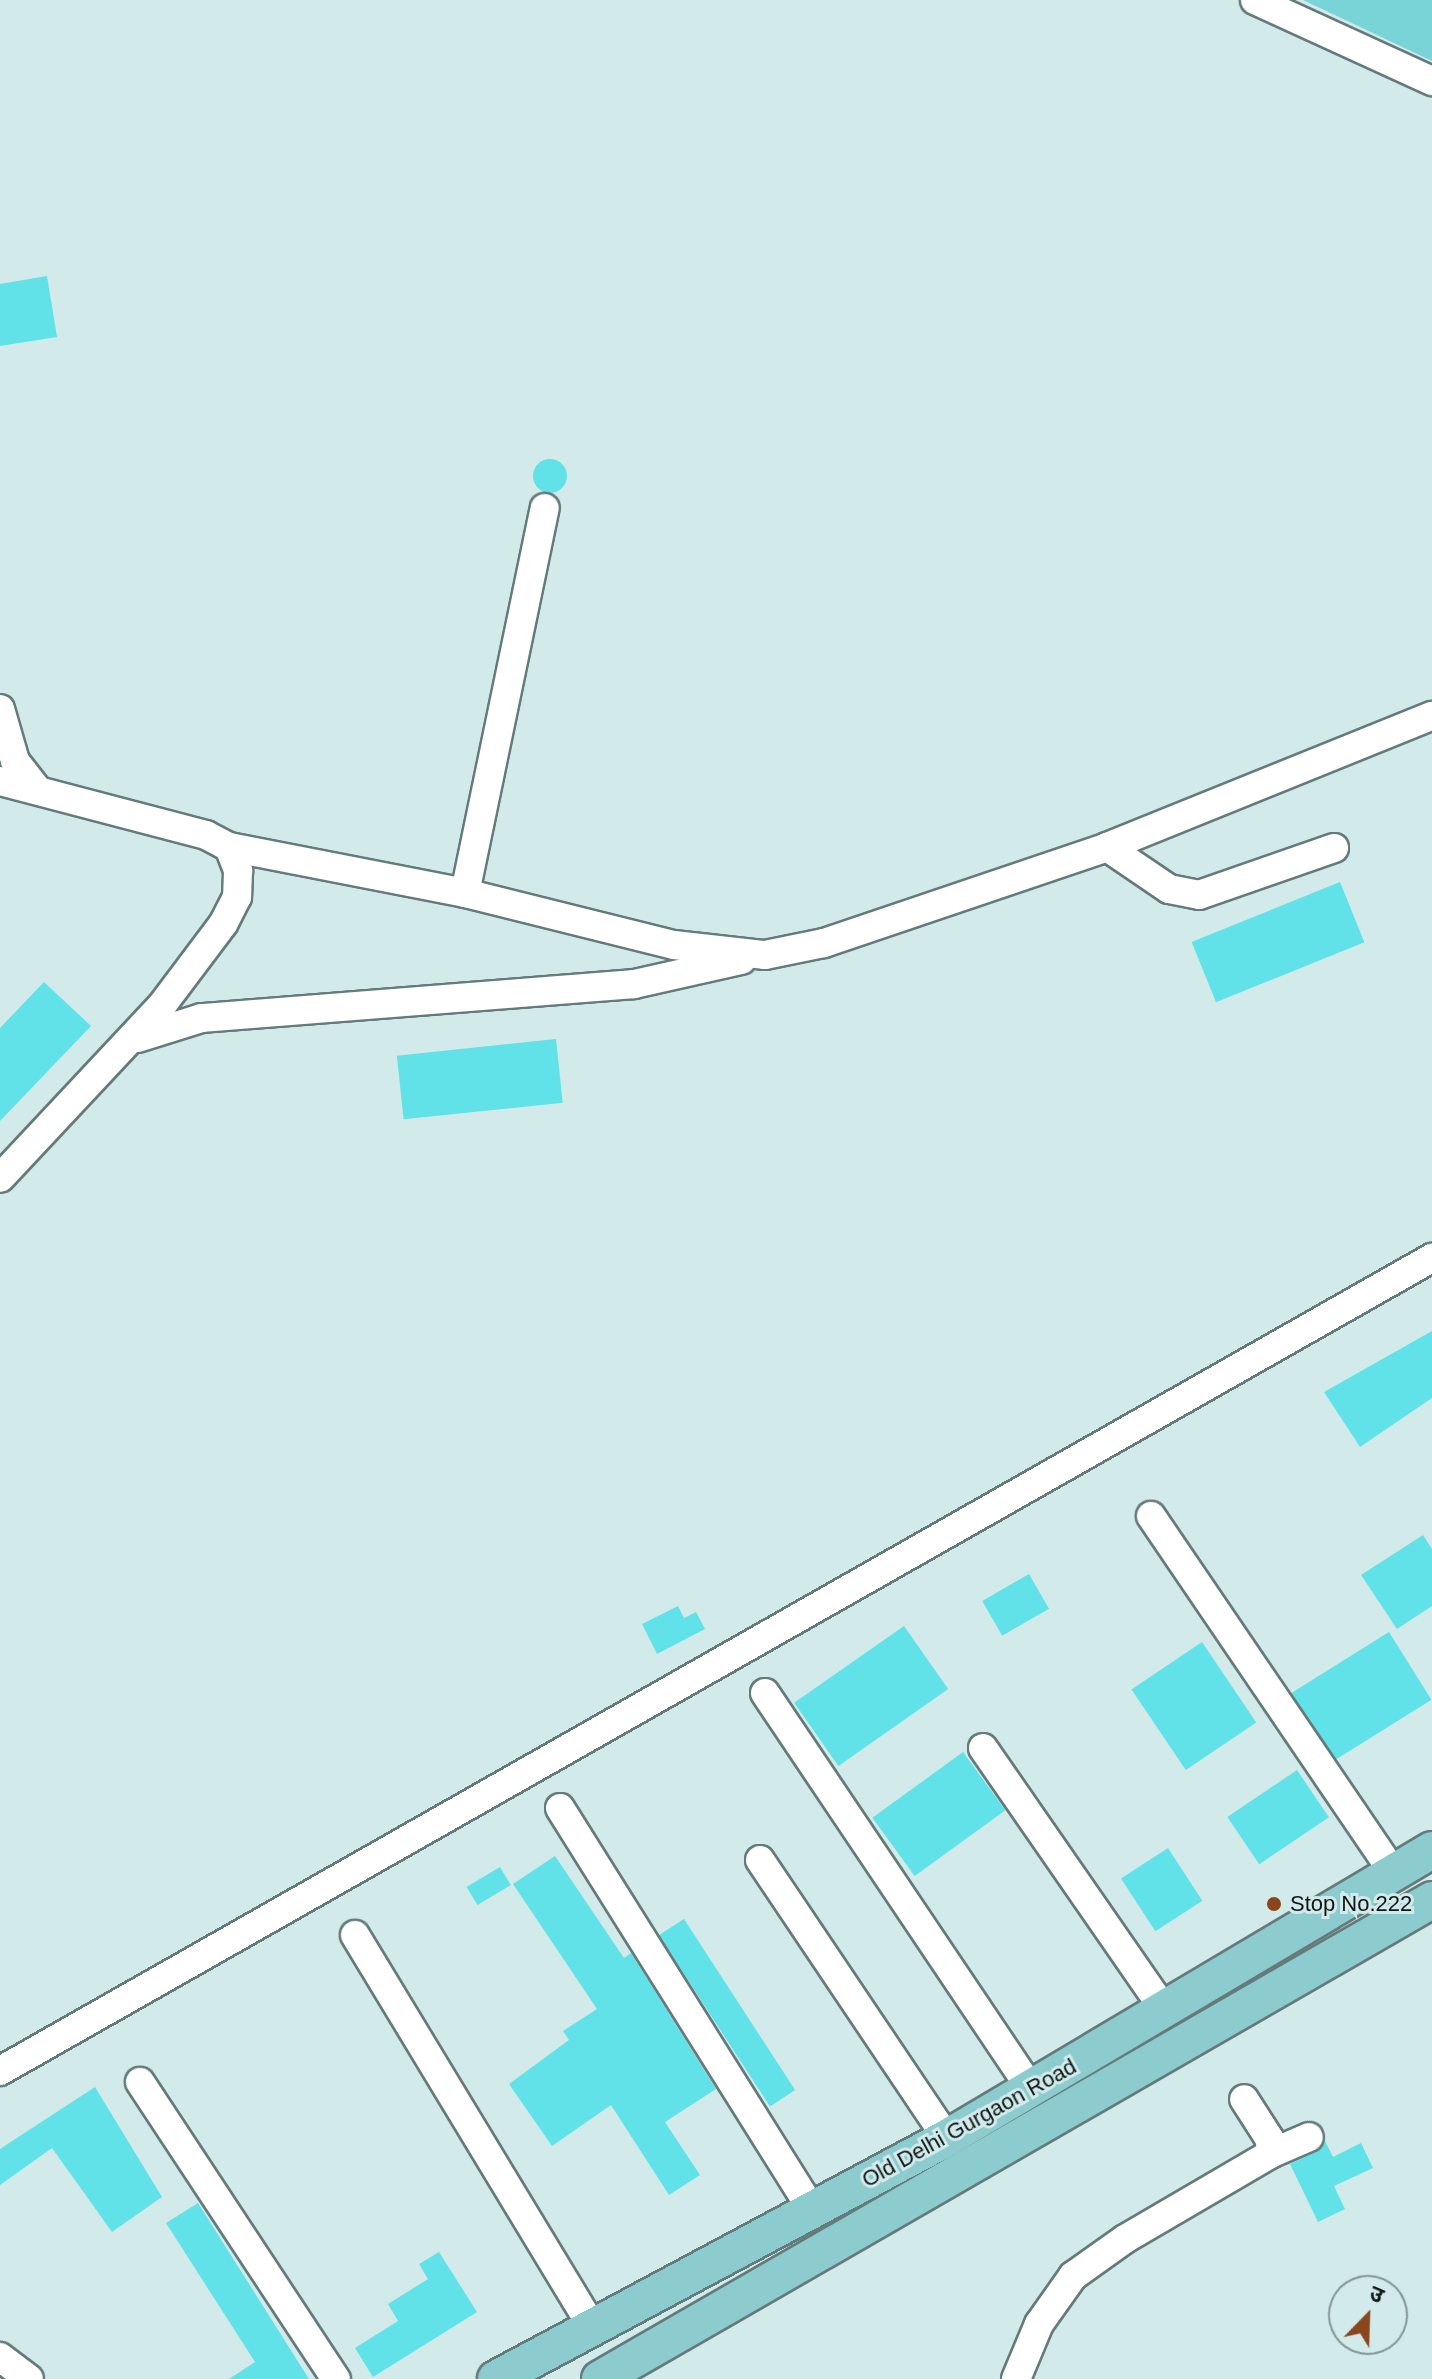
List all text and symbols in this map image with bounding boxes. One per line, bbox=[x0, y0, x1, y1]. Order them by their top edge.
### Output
place label: Stop No.222 bbox=[1290, 1891, 1412, 1917]
marker: Stop No.222 bbox=[1265, 1895, 1283, 1913]
street label: Old Delhi Gurgaon Road bbox=[857, 2053, 1081, 2193]
north arrow bbox=[1328, 2275, 1408, 2355]
text: उ bbox=[1366, 2280, 1388, 2308]

